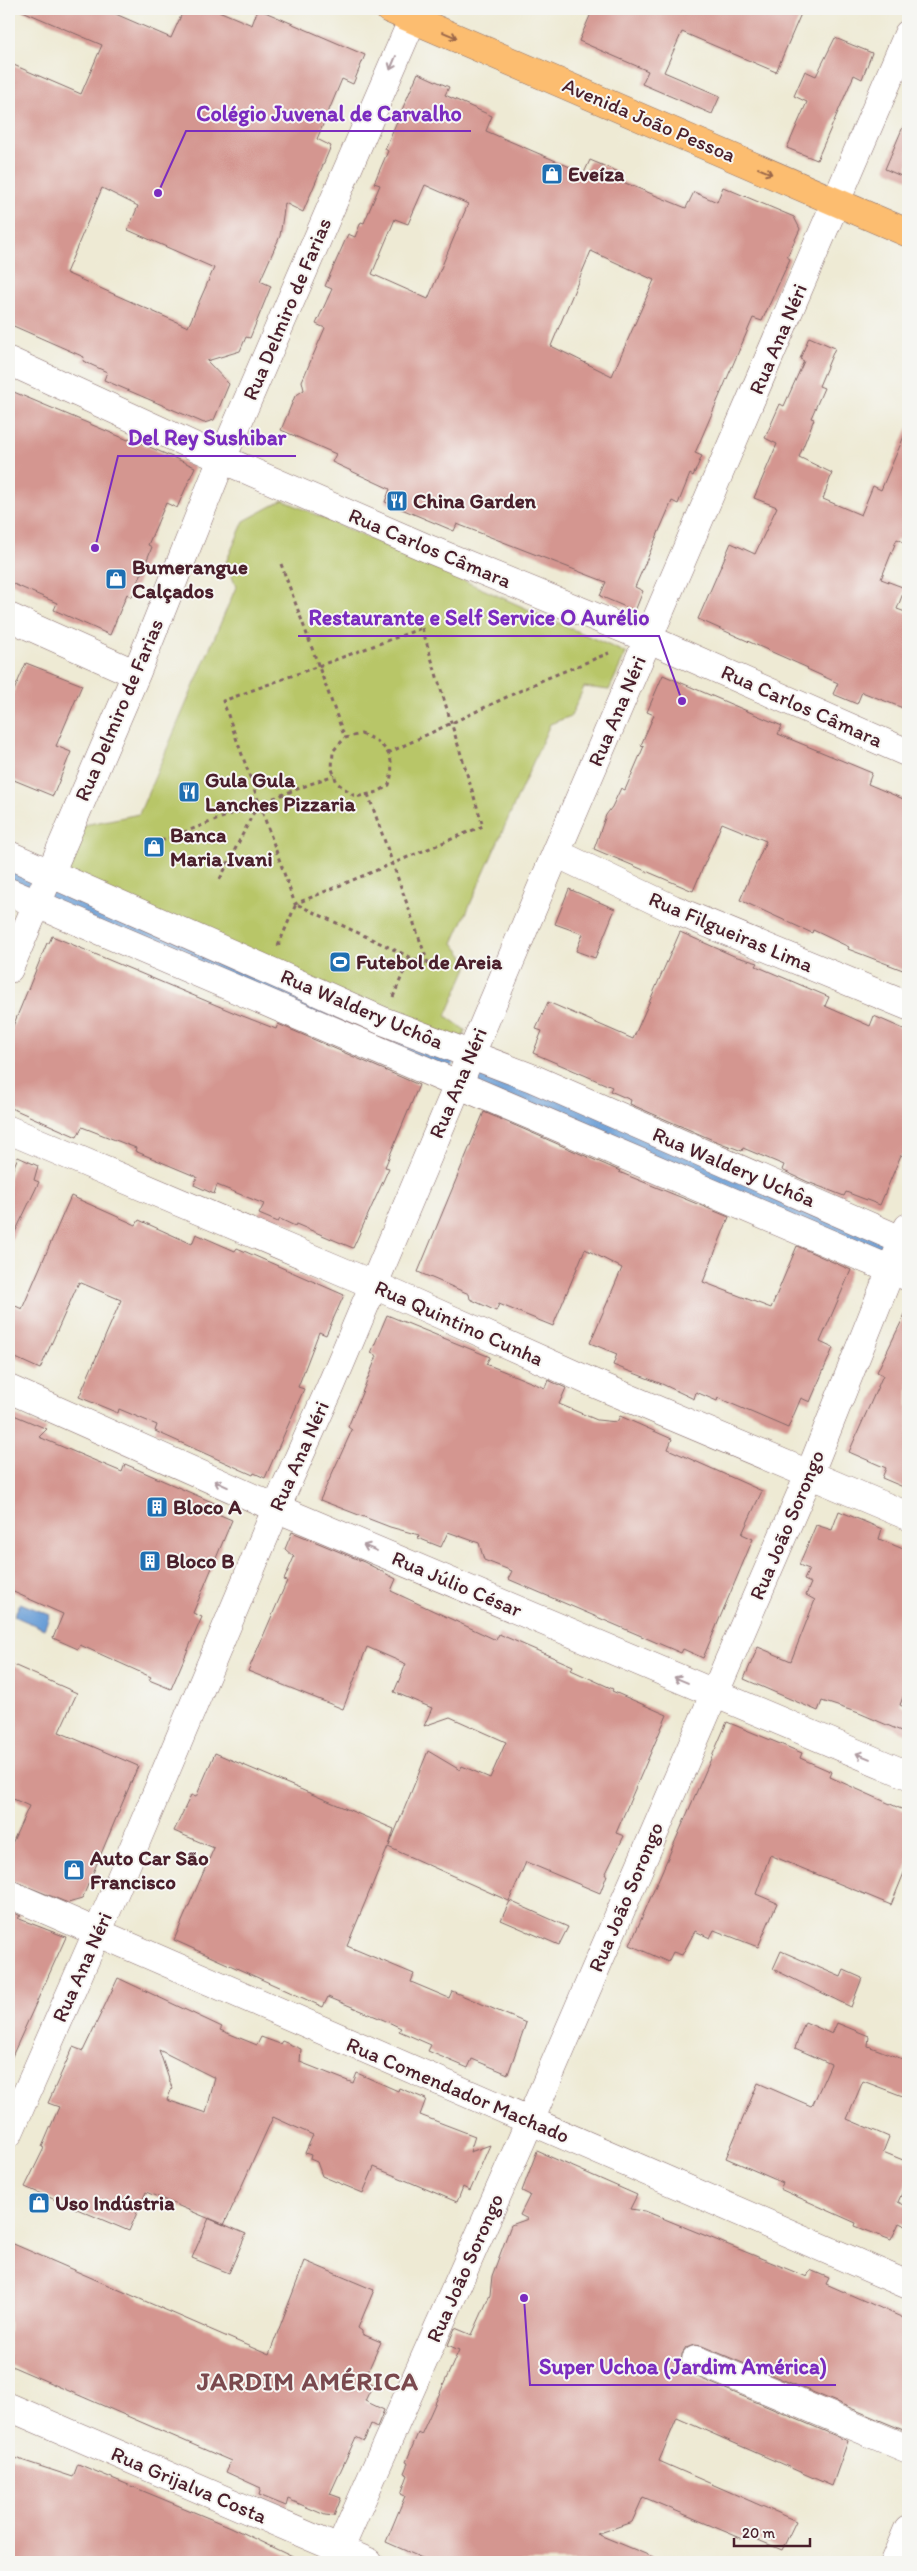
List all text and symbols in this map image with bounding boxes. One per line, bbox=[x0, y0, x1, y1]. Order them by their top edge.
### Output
one-way arrow bbox=[442, 30, 457, 40]
one-way arrow bbox=[387, 55, 397, 70]
street label: Avenida João Pessoa bbox=[559, 72, 739, 167]
callout: Colégio Juvenal de Carvalho bbox=[186, 94, 471, 131]
text: Colégio Juvenal de Carvalho bbox=[196, 100, 462, 127]
place label: Eveíza bbox=[568, 161, 625, 186]
shop icon: Eveíza bbox=[540, 162, 564, 186]
one-way arrow bbox=[757, 166, 772, 176]
street label: Rua Delmiro de Farias bbox=[237, 214, 336, 404]
street label: Rua Ana Néri bbox=[743, 280, 812, 398]
callout: Del Rey Sushibar bbox=[118, 419, 296, 456]
text: Del Rey Sushibar bbox=[128, 424, 288, 451]
place label: China Garden bbox=[413, 488, 537, 513]
restaurant icon: China Garden bbox=[385, 489, 409, 513]
street label: Rua Carlos Câmara bbox=[345, 502, 515, 593]
place label: Bumerangue Calçados bbox=[132, 554, 248, 604]
shop icon: Bumerangue Calçados bbox=[104, 567, 128, 591]
callout: Restaurante e Self Service O Aurélio bbox=[298, 599, 659, 636]
text: Restaurante e Self Service O Aurélio bbox=[309, 604, 649, 631]
street label: Rua Delmiro de Farias bbox=[69, 615, 168, 805]
street label: Rua Ana Néri bbox=[582, 652, 651, 770]
street label: Rua Carlos Câmara bbox=[718, 659, 887, 752]
place label: Gula Gula Lanches Pizzaria bbox=[205, 767, 356, 816]
restaurant icon: Gula Gula Lanches Pizzaria bbox=[177, 780, 201, 804]
place label: Banca Maria Ivani bbox=[170, 822, 273, 871]
shop icon: Banca Maria Ivani bbox=[142, 835, 166, 859]
street label: Rua Filgueiras Lima bbox=[645, 886, 817, 978]
place label: Futebol de Areia bbox=[356, 949, 503, 974]
sports icon: Futebol de Areia bbox=[328, 950, 352, 974]
street label: Rua Waldery Uchôa bbox=[277, 963, 448, 1054]
street label: Rua Ana Néri bbox=[423, 1024, 492, 1142]
street label: Rua Waldery Uchôa bbox=[649, 1121, 820, 1212]
street label: Rua Quintino Cunha bbox=[371, 1274, 547, 1371]
street label: Rua Ana Néri bbox=[263, 1397, 334, 1515]
street label: Rua João Sorongo bbox=[744, 1446, 829, 1603]
one-way arrow bbox=[214, 1479, 229, 1488]
place label: Bloco A bbox=[173, 1494, 242, 1519]
building icon: Bloco A bbox=[145, 1495, 169, 1519]
one-way arrow bbox=[363, 1543, 379, 1552]
street label: Rua Júlio César bbox=[388, 1545, 527, 1622]
place label: Bloco B bbox=[166, 1548, 234, 1573]
building icon: Bloco B bbox=[138, 1549, 162, 1573]
one-way arrow bbox=[674, 1675, 689, 1685]
one-way arrow bbox=[856, 1751, 871, 1761]
street label: Rua João Sorongo bbox=[583, 1818, 668, 1975]
place label: Auto Car São Francisco bbox=[89, 1845, 209, 1894]
shop icon: Auto Car São Francisco bbox=[62, 1858, 86, 1882]
street label: Rua Ana Néri bbox=[46, 1908, 117, 2026]
street label: Rua Comendador Machado bbox=[343, 2031, 573, 2148]
street label: Rua João Sorongo bbox=[421, 2189, 509, 2346]
place label: Uso Indústria bbox=[55, 2190, 175, 2215]
shop icon: Uso Indústria bbox=[27, 2191, 51, 2215]
callout: Super Uchoa (Jardim América) bbox=[530, 2348, 836, 2385]
text: Super Uchoa (Jardim América) bbox=[539, 2353, 827, 2380]
district label: JARDIM AMÉRICA bbox=[196, 2365, 419, 2397]
street label: Rua Grijalva Costa bbox=[108, 2440, 271, 2529]
scale bar bbox=[734, 2516, 811, 2548]
text: 20 m bbox=[742, 2524, 776, 2542]

